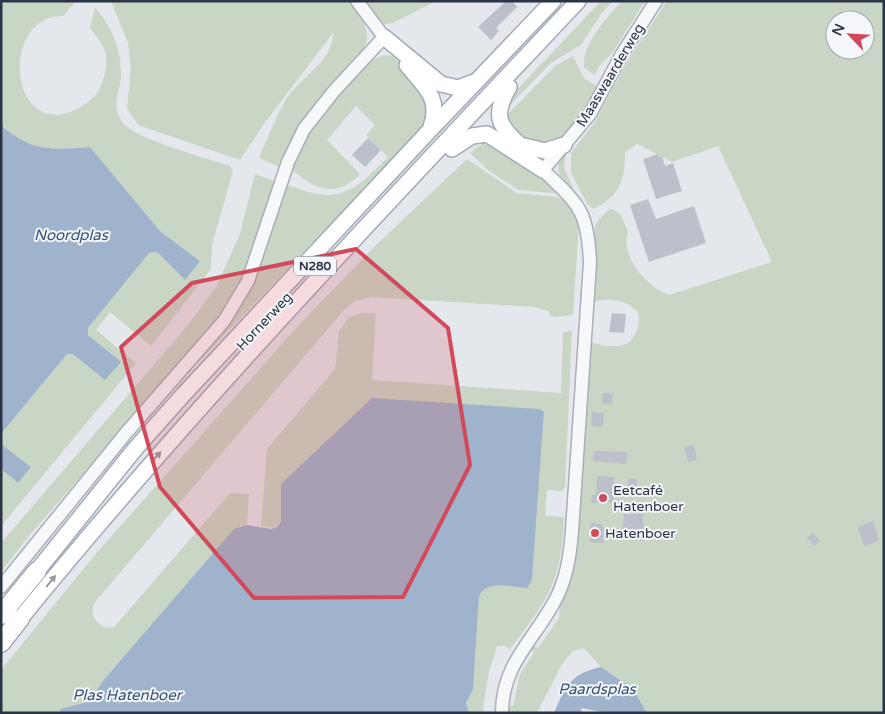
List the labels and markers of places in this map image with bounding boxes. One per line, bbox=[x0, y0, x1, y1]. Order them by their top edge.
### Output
place label: Eetcafé Hatenboer bbox=[613, 482, 684, 515]
marker: Eetcafé Hatenboer bbox=[597, 492, 609, 504]
place label: Hatenboer bbox=[605, 525, 676, 542]
marker: Hatenboer bbox=[589, 527, 601, 539]

